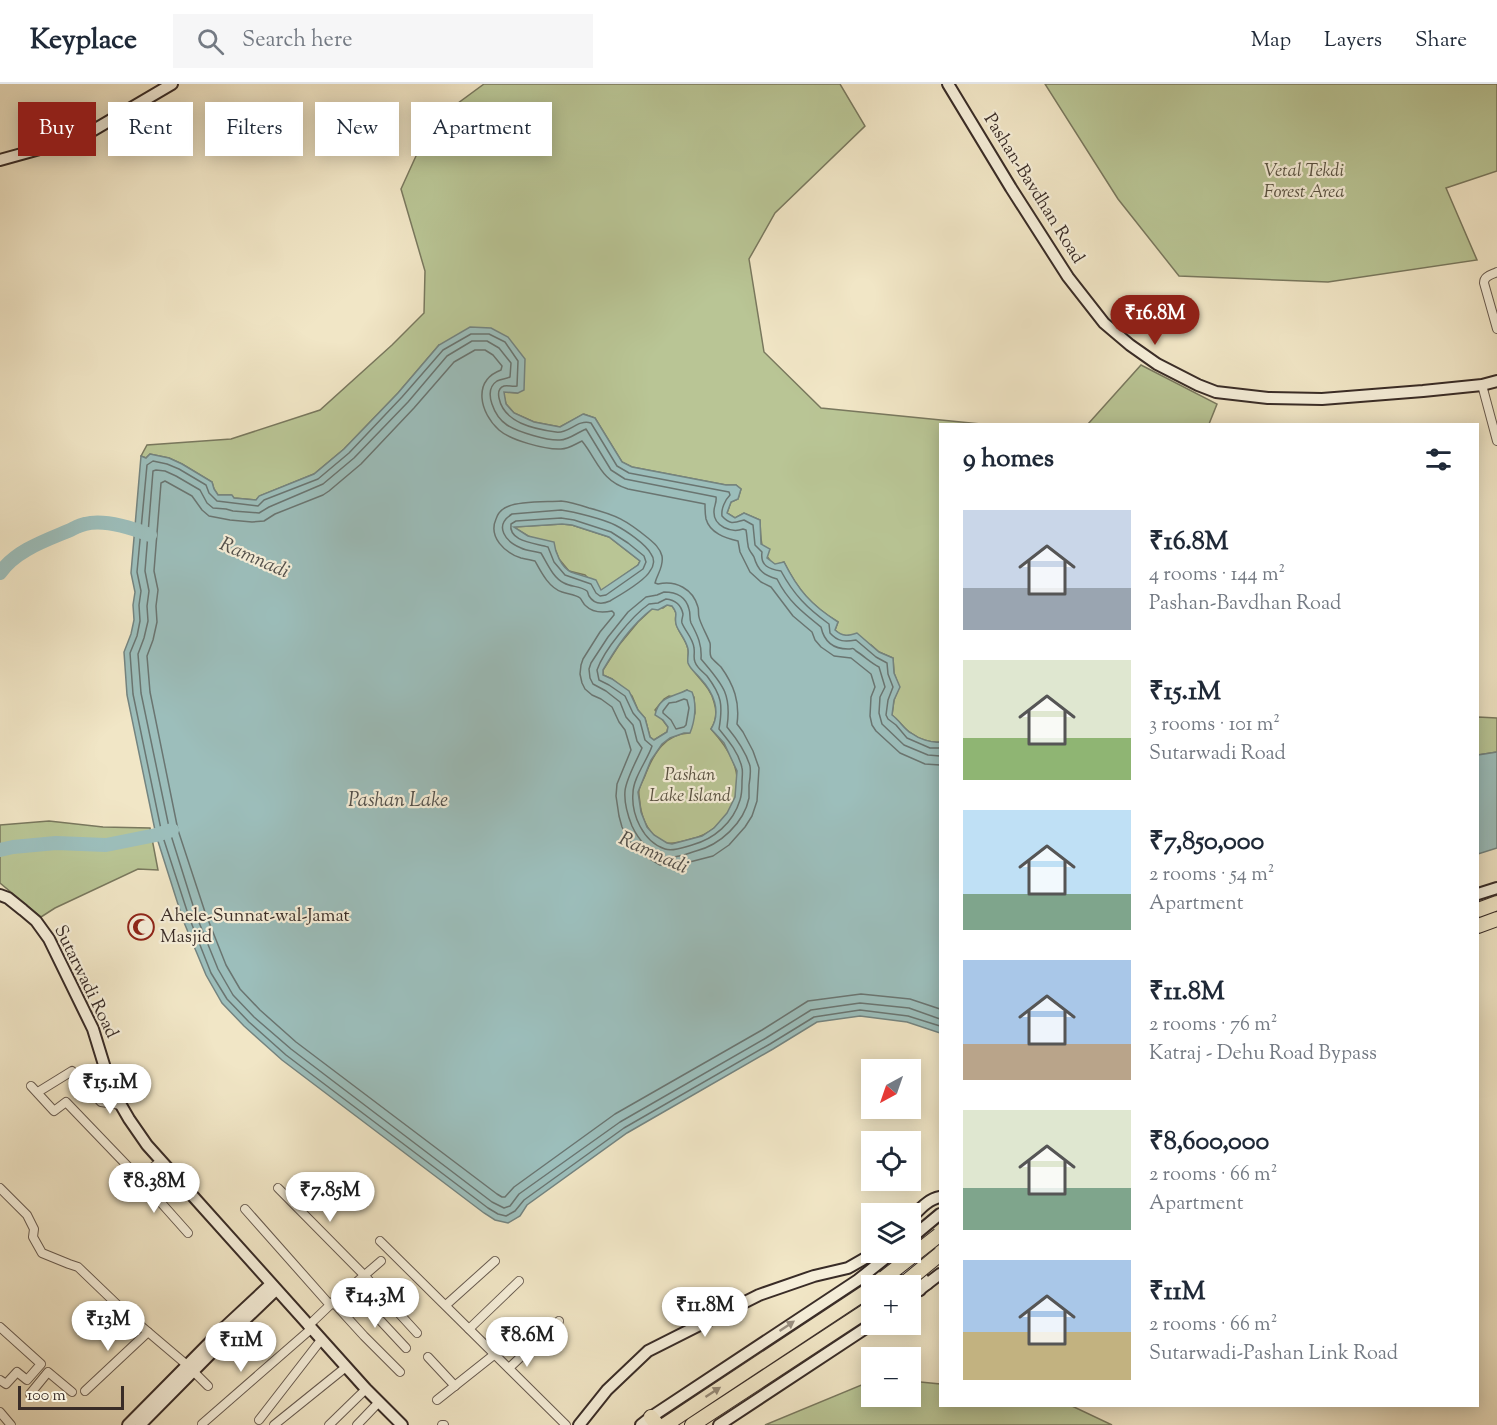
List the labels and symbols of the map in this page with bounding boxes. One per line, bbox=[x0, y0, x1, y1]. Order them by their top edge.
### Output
street label: Pashan-Bavdhan Road bbox=[976, 109, 1090, 269]
park label: Vetal Tekdi Forest Area bbox=[1263, 159, 1345, 206]
pin: ₹16.8M bbox=[1106, 295, 1204, 346]
water label: Ramnadi bbox=[214, 531, 294, 587]
park label: Pashan Lake Island bbox=[649, 763, 731, 810]
water label: Pashan Lake bbox=[348, 787, 448, 816]
water label: Ramnadi bbox=[614, 825, 692, 883]
place label: Ahele-Sunnat-wal-Jamat Masjid bbox=[160, 904, 350, 951]
mosque icon: Ahele-Sunnat-wal-Jamat Masjid bbox=[126, 912, 156, 942]
street label: Sutarwadi Road bbox=[46, 921, 124, 1043]
north arrow bbox=[861, 1059, 921, 1119]
pin: ₹15.1M bbox=[61, 1064, 159, 1115]
pin: ₹8.38M bbox=[105, 1163, 203, 1214]
pin: ₹7.85M bbox=[281, 1172, 379, 1223]
pin: ₹14.3M bbox=[326, 1278, 424, 1329]
pin: ₹11.8M bbox=[656, 1287, 754, 1338]
pin: ₹13M bbox=[72, 1301, 144, 1352]
pin: ₹8.6M bbox=[485, 1317, 569, 1368]
one-way arrow bbox=[779, 1321, 795, 1332]
pin: ₹11M bbox=[205, 1322, 277, 1373]
scale bar bbox=[18, 1383, 124, 1410]
one-way arrow bbox=[705, 1387, 721, 1398]

